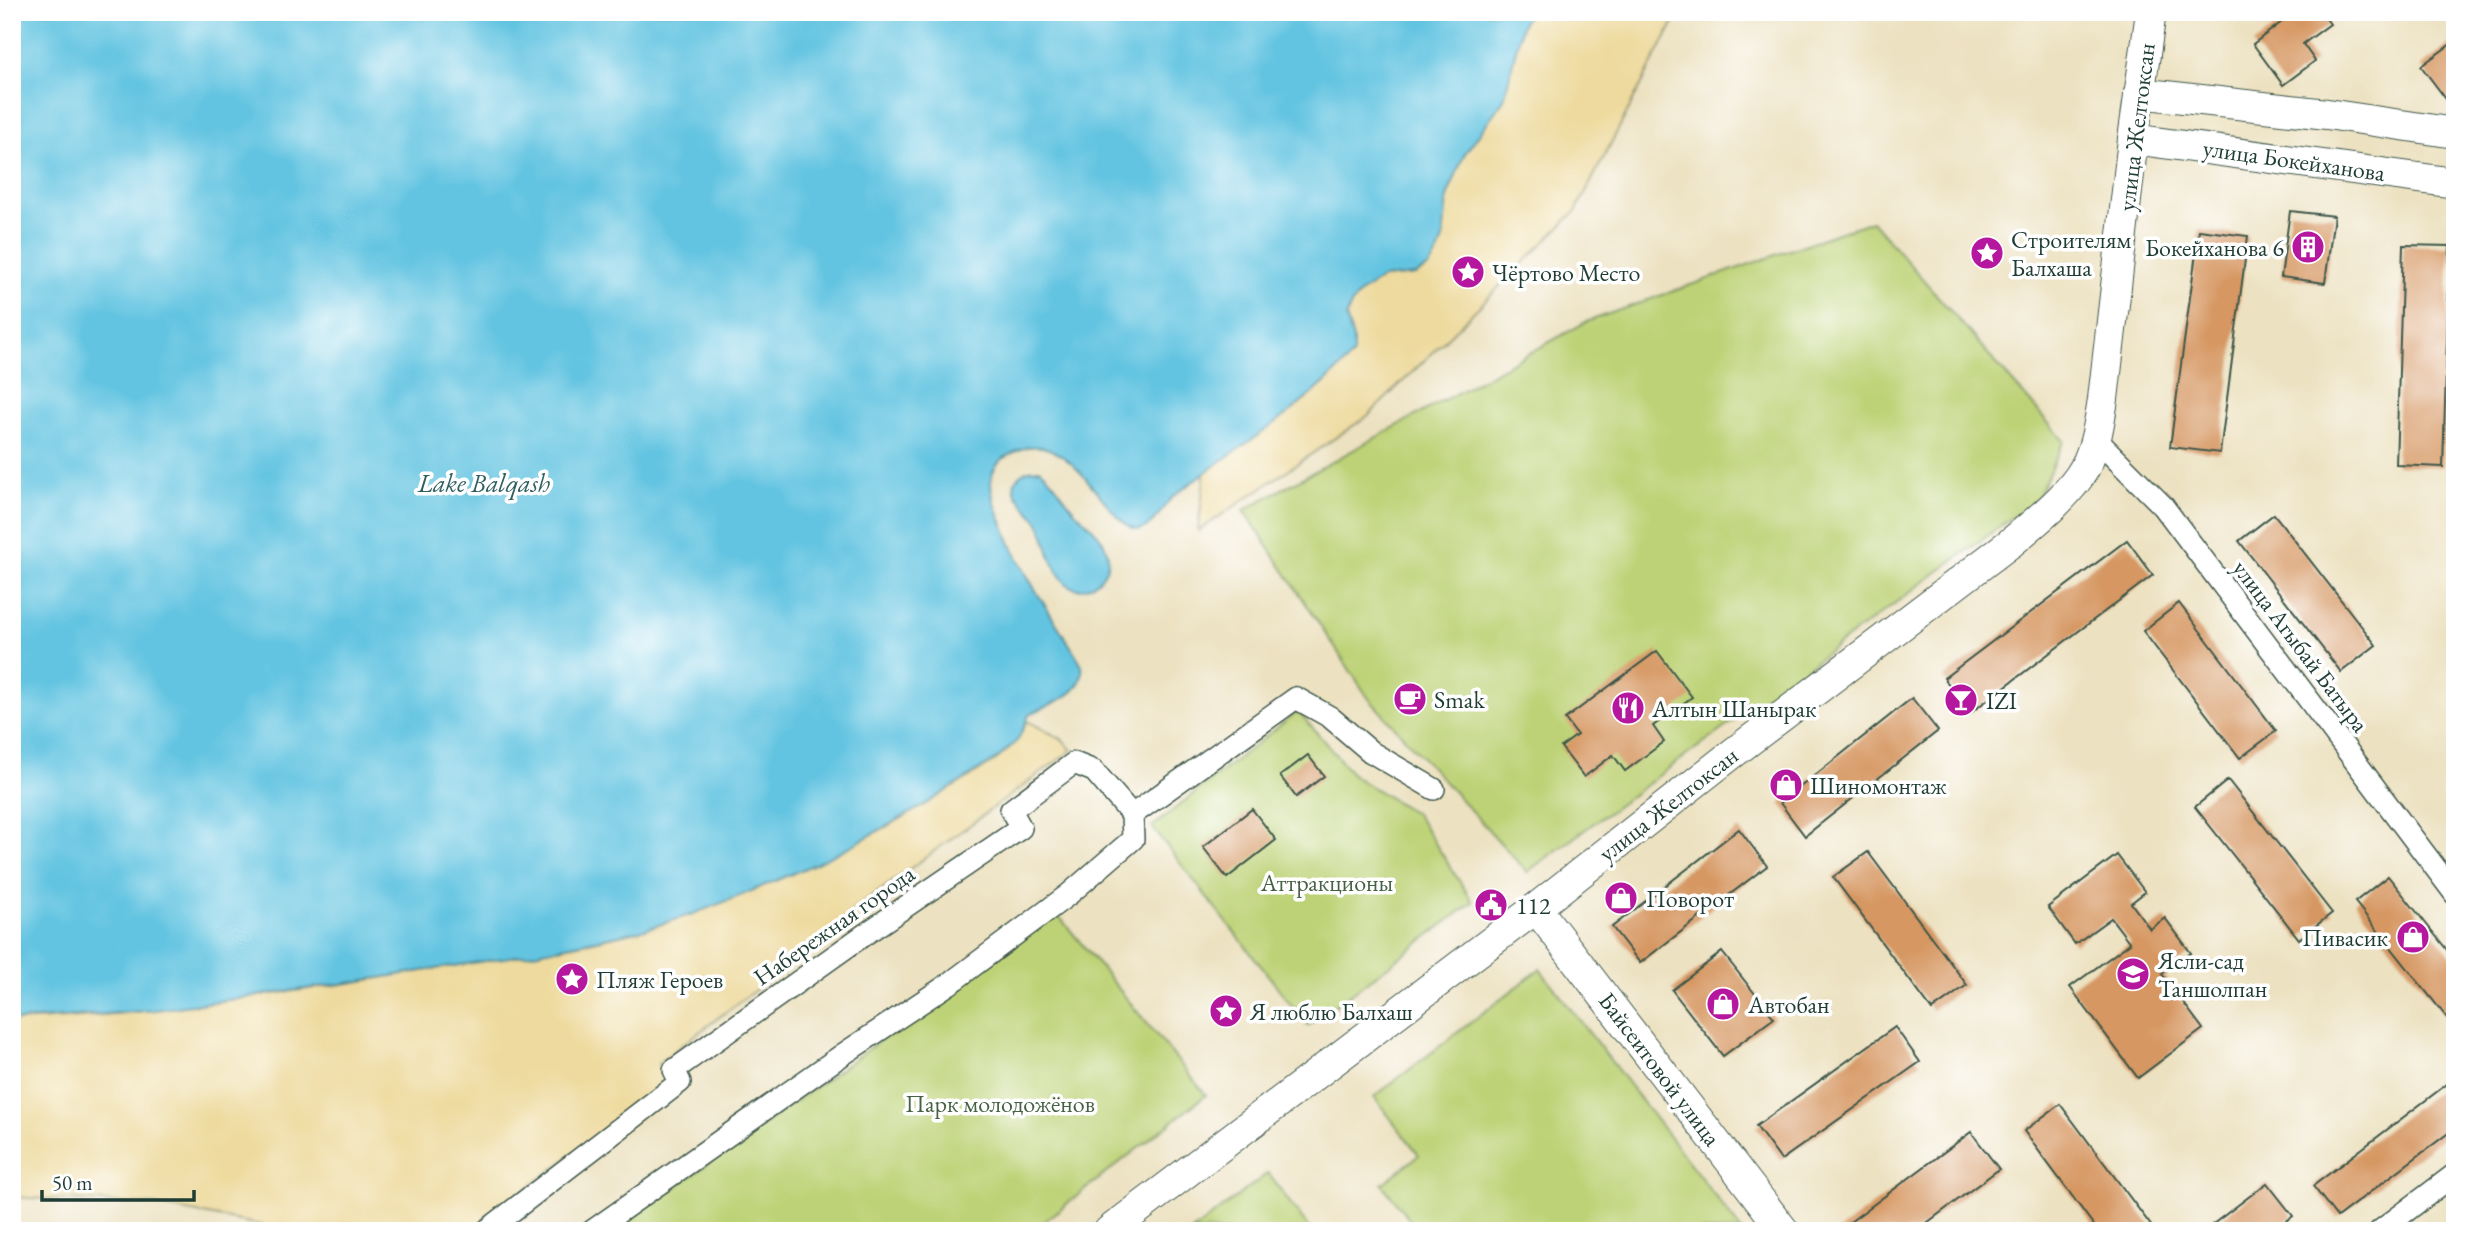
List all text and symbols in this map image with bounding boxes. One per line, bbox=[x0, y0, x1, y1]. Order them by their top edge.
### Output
street label: улица Желтоксан bbox=[2110, 41, 2162, 213]
street label: улица Бокейханова bbox=[2201, 132, 2387, 188]
place label: Строителям Балхаша bbox=[2011, 224, 2131, 283]
building icon: Бокейханова 6 bbox=[2289, 228, 2327, 266]
place label: Бокейханова 6 bbox=[2145, 232, 2284, 263]
place icon: Строителям Балхаша bbox=[1968, 234, 2006, 272]
place icon: Чёртово Место bbox=[1449, 253, 1487, 291]
place label: Чёртово Место bbox=[1492, 257, 1641, 288]
water label: Lake Balqash bbox=[417, 466, 551, 501]
street label: улица Агыбай Батыра bbox=[2226, 554, 2376, 739]
cafe icon: Smak bbox=[1391, 680, 1429, 718]
bar icon: IZI bbox=[1942, 681, 1980, 719]
place label: Smak bbox=[1434, 684, 1485, 715]
place label: IZI bbox=[1986, 685, 2017, 716]
restaurant icon: Алтын Шанырак bbox=[1609, 689, 1647, 727]
place label: Алтын Шанырак bbox=[1651, 693, 1817, 724]
street label: улица Желтоксан bbox=[1592, 740, 1744, 868]
shop icon: Шиномонтаж bbox=[1767, 766, 1805, 804]
place label: Шиномонтаж bbox=[1810, 770, 1947, 801]
street label: Набережная города bbox=[747, 858, 921, 992]
park label: Аттракционы bbox=[1260, 867, 1394, 898]
shop icon: Поворот bbox=[1602, 879, 1640, 917]
place label: Поворот bbox=[1646, 883, 1734, 914]
public building icon: 112 bbox=[1472, 886, 1510, 924]
place label: 112 bbox=[1516, 890, 1551, 921]
shop icon: Пивасик bbox=[2394, 918, 2432, 956]
place label: Пивасик bbox=[2302, 922, 2389, 953]
place label: Ясли-сад Таншолпан bbox=[2157, 945, 2267, 1004]
school or university icon: Ясли-сад Таншолпан bbox=[2114, 955, 2152, 993]
place icon: Пляж Героев bbox=[553, 960, 591, 998]
place label: Пляж Героев bbox=[596, 964, 723, 995]
shop icon: Автобан bbox=[1704, 985, 1742, 1023]
street label: Байсеитовой улица bbox=[1592, 986, 1728, 1153]
place label: Автобан bbox=[1747, 989, 1829, 1020]
place icon: Я люблю Балхаш bbox=[1207, 992, 1245, 1030]
place label: Я люблю Балхаш bbox=[1249, 996, 1413, 1027]
park label: Парк молодожёнов bbox=[905, 1088, 1095, 1119]
scale bar bbox=[42, 1159, 194, 1203]
text: 50 m bbox=[52, 1169, 93, 1196]

